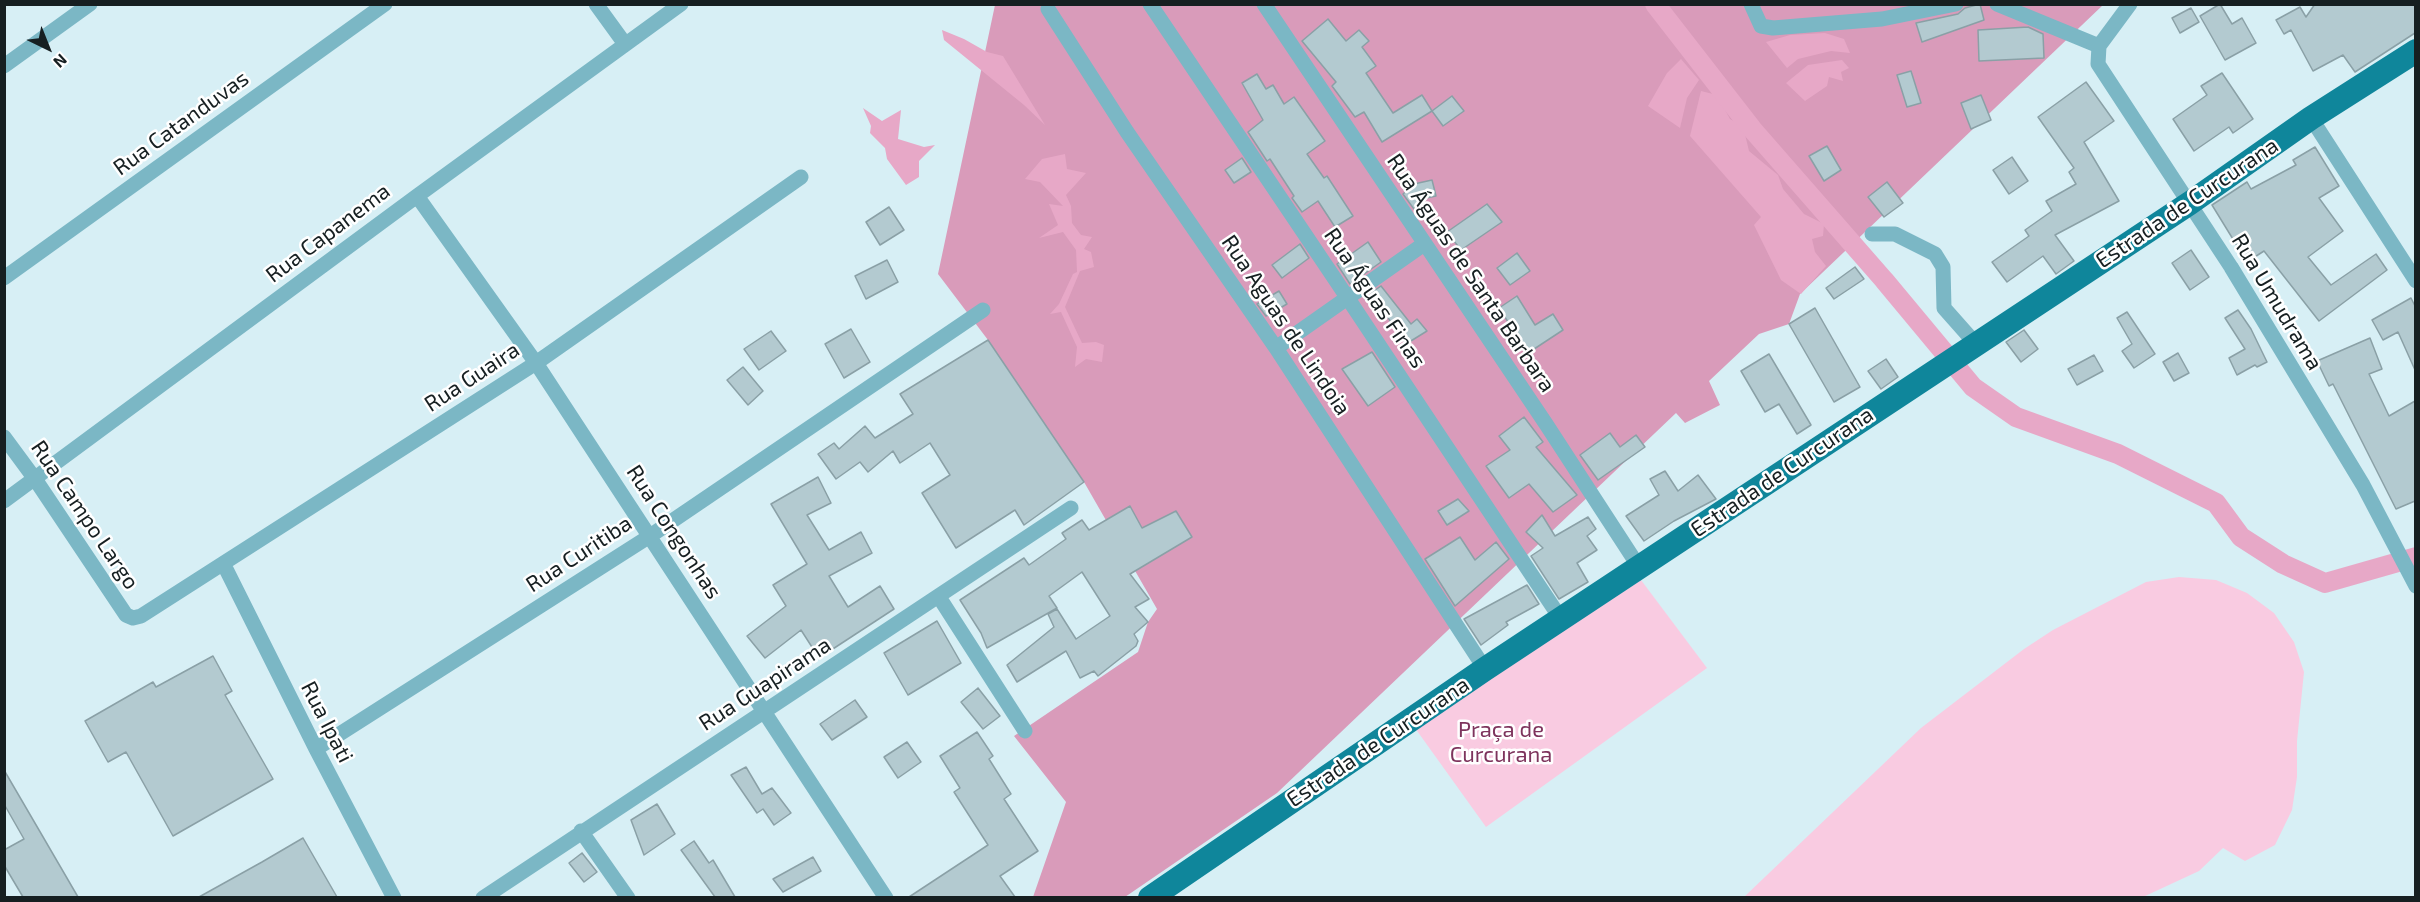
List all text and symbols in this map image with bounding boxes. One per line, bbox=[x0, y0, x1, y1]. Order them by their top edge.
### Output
north arrow bbox=[18, 18, 78, 78]
text: N bbox=[50, 51, 71, 72]
street label: Rua Catanduvas bbox=[108, 65, 254, 181]
street label: Estrada de Curcurana bbox=[2091, 132, 2283, 274]
street label: Rua Águas de Santa Barbara bbox=[1381, 149, 1561, 397]
street label: Rua Capanema bbox=[261, 178, 395, 288]
street label: Rua Águas Finas bbox=[1318, 223, 1432, 373]
street label: Rua Umudrama bbox=[2226, 229, 2328, 375]
street label: Rua Aguas de Lindoia bbox=[1216, 230, 1356, 420]
street label: Rua Guaira bbox=[420, 337, 524, 417]
street label: Estrada de Curcurana bbox=[1686, 401, 1878, 543]
street label: Rua Campo Largo bbox=[25, 436, 145, 594]
street label: Rua Congonhas bbox=[621, 460, 727, 604]
street label: Rua Curitiba bbox=[521, 510, 637, 598]
street label: Rua Guapirama bbox=[694, 632, 836, 736]
street label: Estrada de Curcurana bbox=[1282, 671, 1474, 813]
street label: Rua Ipati bbox=[295, 677, 359, 767]
park label: Praça de Curcurana bbox=[1450, 717, 1552, 768]

